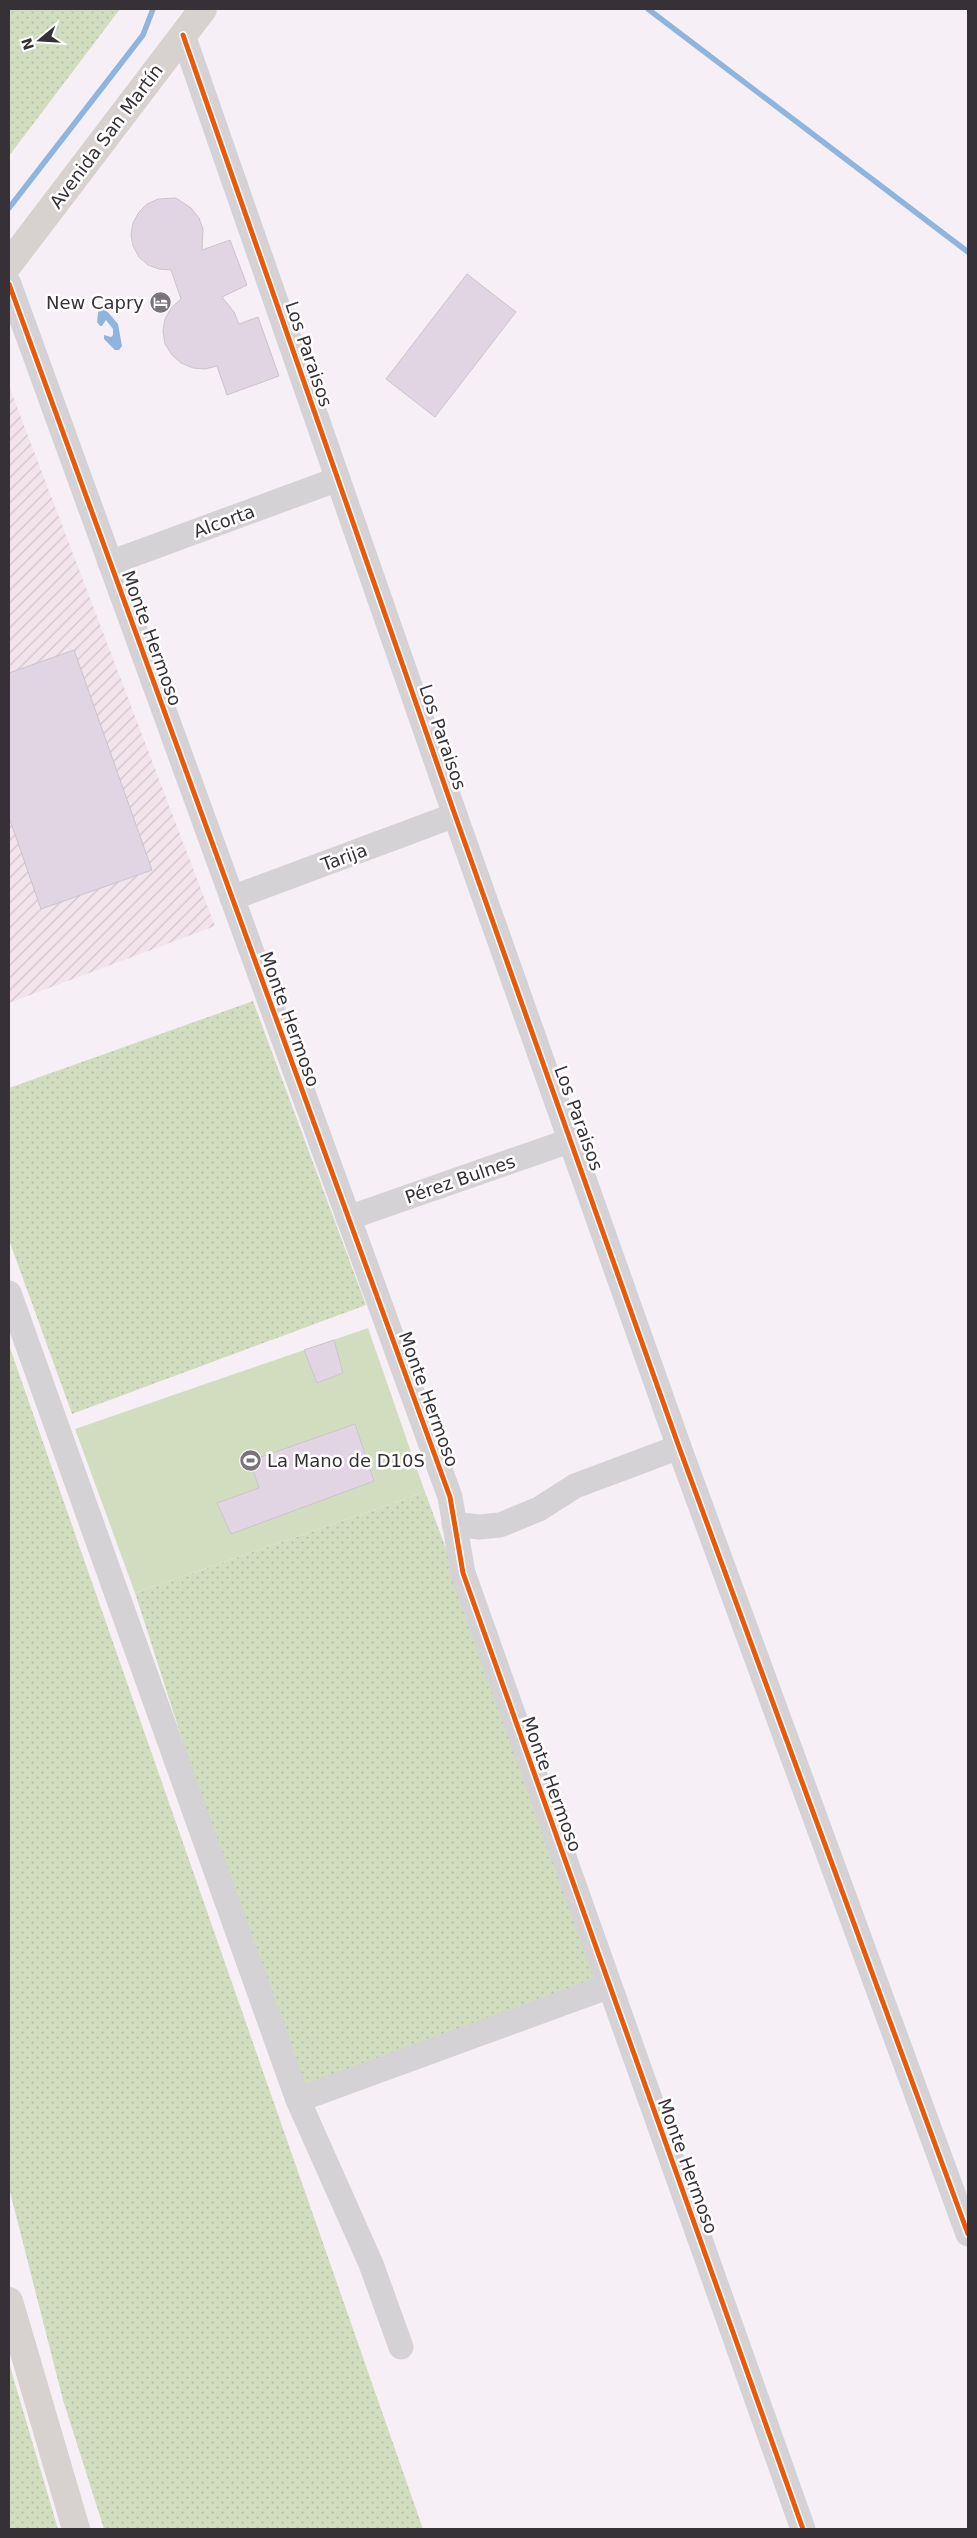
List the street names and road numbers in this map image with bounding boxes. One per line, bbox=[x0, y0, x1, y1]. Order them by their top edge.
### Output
street label: Avenida San Martín bbox=[45, 60, 167, 212]
street label: Los Paraisos bbox=[281, 299, 337, 409]
street label: Alcorta bbox=[190, 500, 258, 542]
street label: Monte Hermoso bbox=[118, 567, 186, 709]
street label: Los Paraisos bbox=[415, 682, 471, 792]
street label: Tarija bbox=[317, 839, 370, 875]
street label: Monte Hermoso bbox=[256, 948, 324, 1090]
street label: Los Paraisos bbox=[550, 1063, 608, 1173]
street label: Pérez Bulnes bbox=[402, 1150, 518, 1208]
street label: Monte Hermoso bbox=[395, 1328, 463, 1470]
street label: Monte Hermoso bbox=[518, 1713, 586, 1855]
street label: Monte Hermoso bbox=[654, 2095, 722, 2237]

